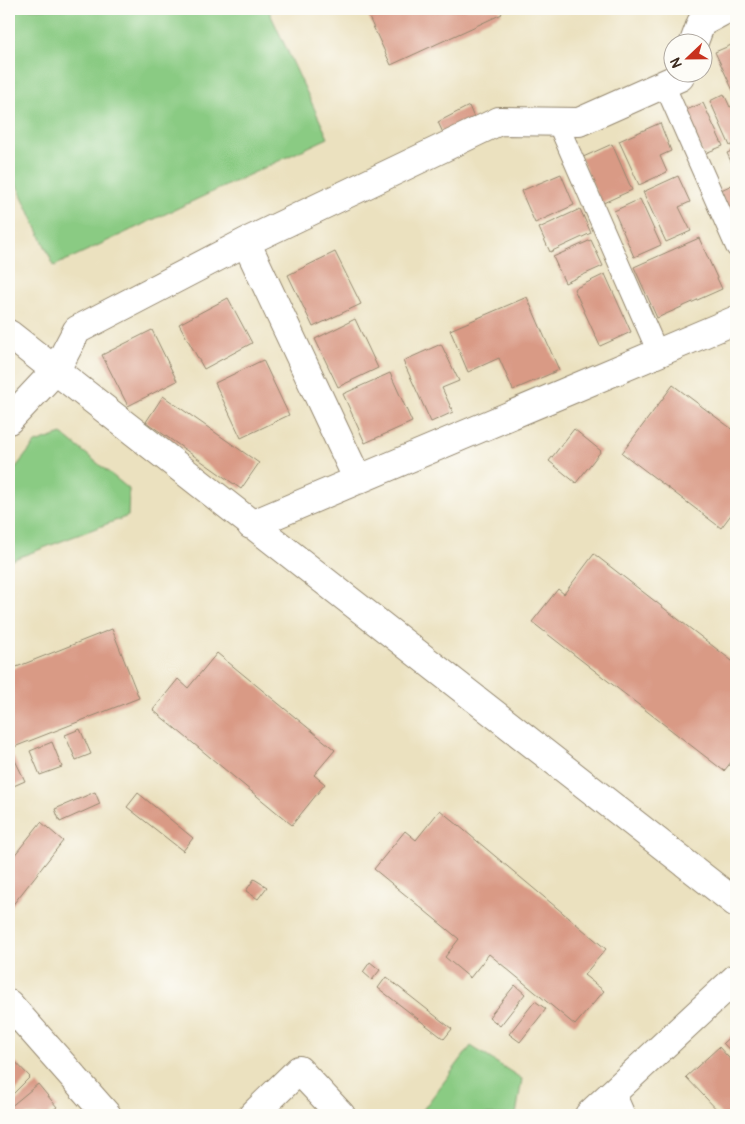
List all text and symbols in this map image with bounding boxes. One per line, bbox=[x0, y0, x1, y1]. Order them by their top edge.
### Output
north arrow bbox=[662, 32, 712, 82]
text: N bbox=[667, 55, 686, 70]

